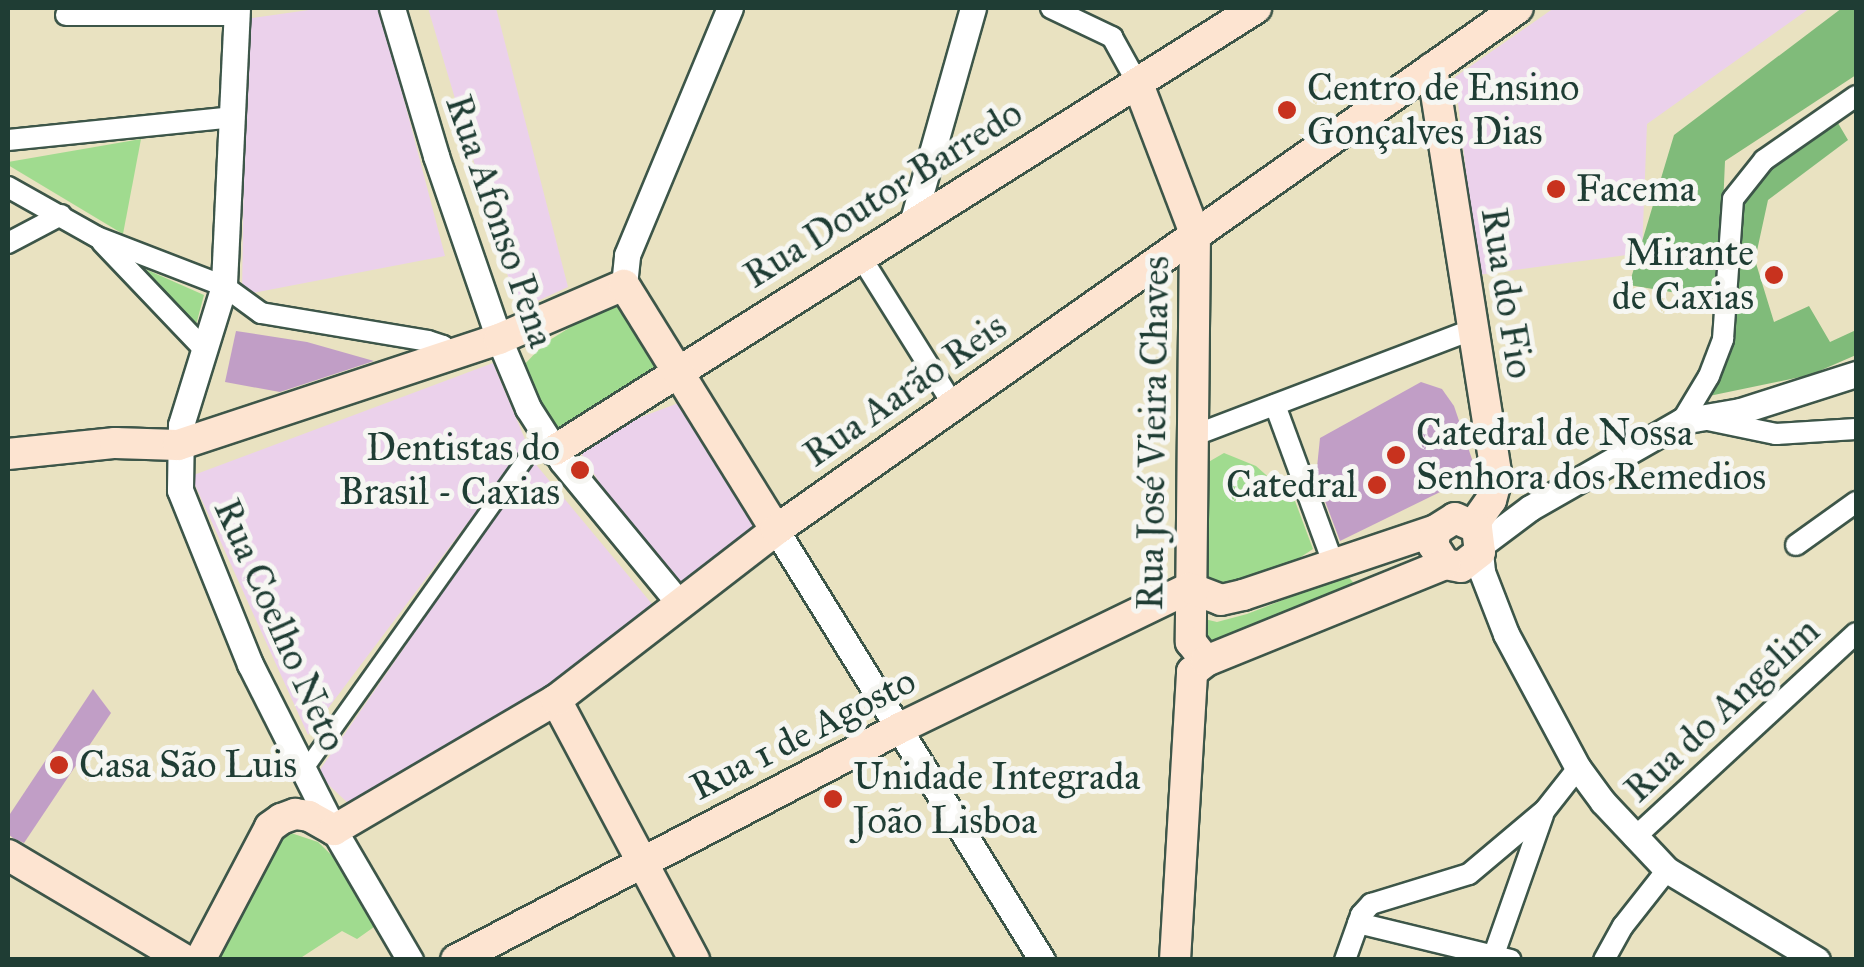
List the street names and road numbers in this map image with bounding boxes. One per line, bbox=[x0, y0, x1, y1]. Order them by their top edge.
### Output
street label: Rua Afonso Pena bbox=[436, 89, 564, 353]
street label: Rua Doutor Barredo bbox=[735, 90, 1031, 298]
street label: Rua do Fio bbox=[1471, 204, 1543, 382]
street label: Rua José Vieira Chaves bbox=[1127, 255, 1179, 611]
street label: Rua Aarão Reis bbox=[795, 303, 1015, 477]
street label: Rua Coelho Neto bbox=[204, 492, 356, 758]
street label: Rua do Angelim bbox=[1615, 608, 1829, 812]
street label: Rua 1 de Agosto bbox=[683, 658, 923, 810]

